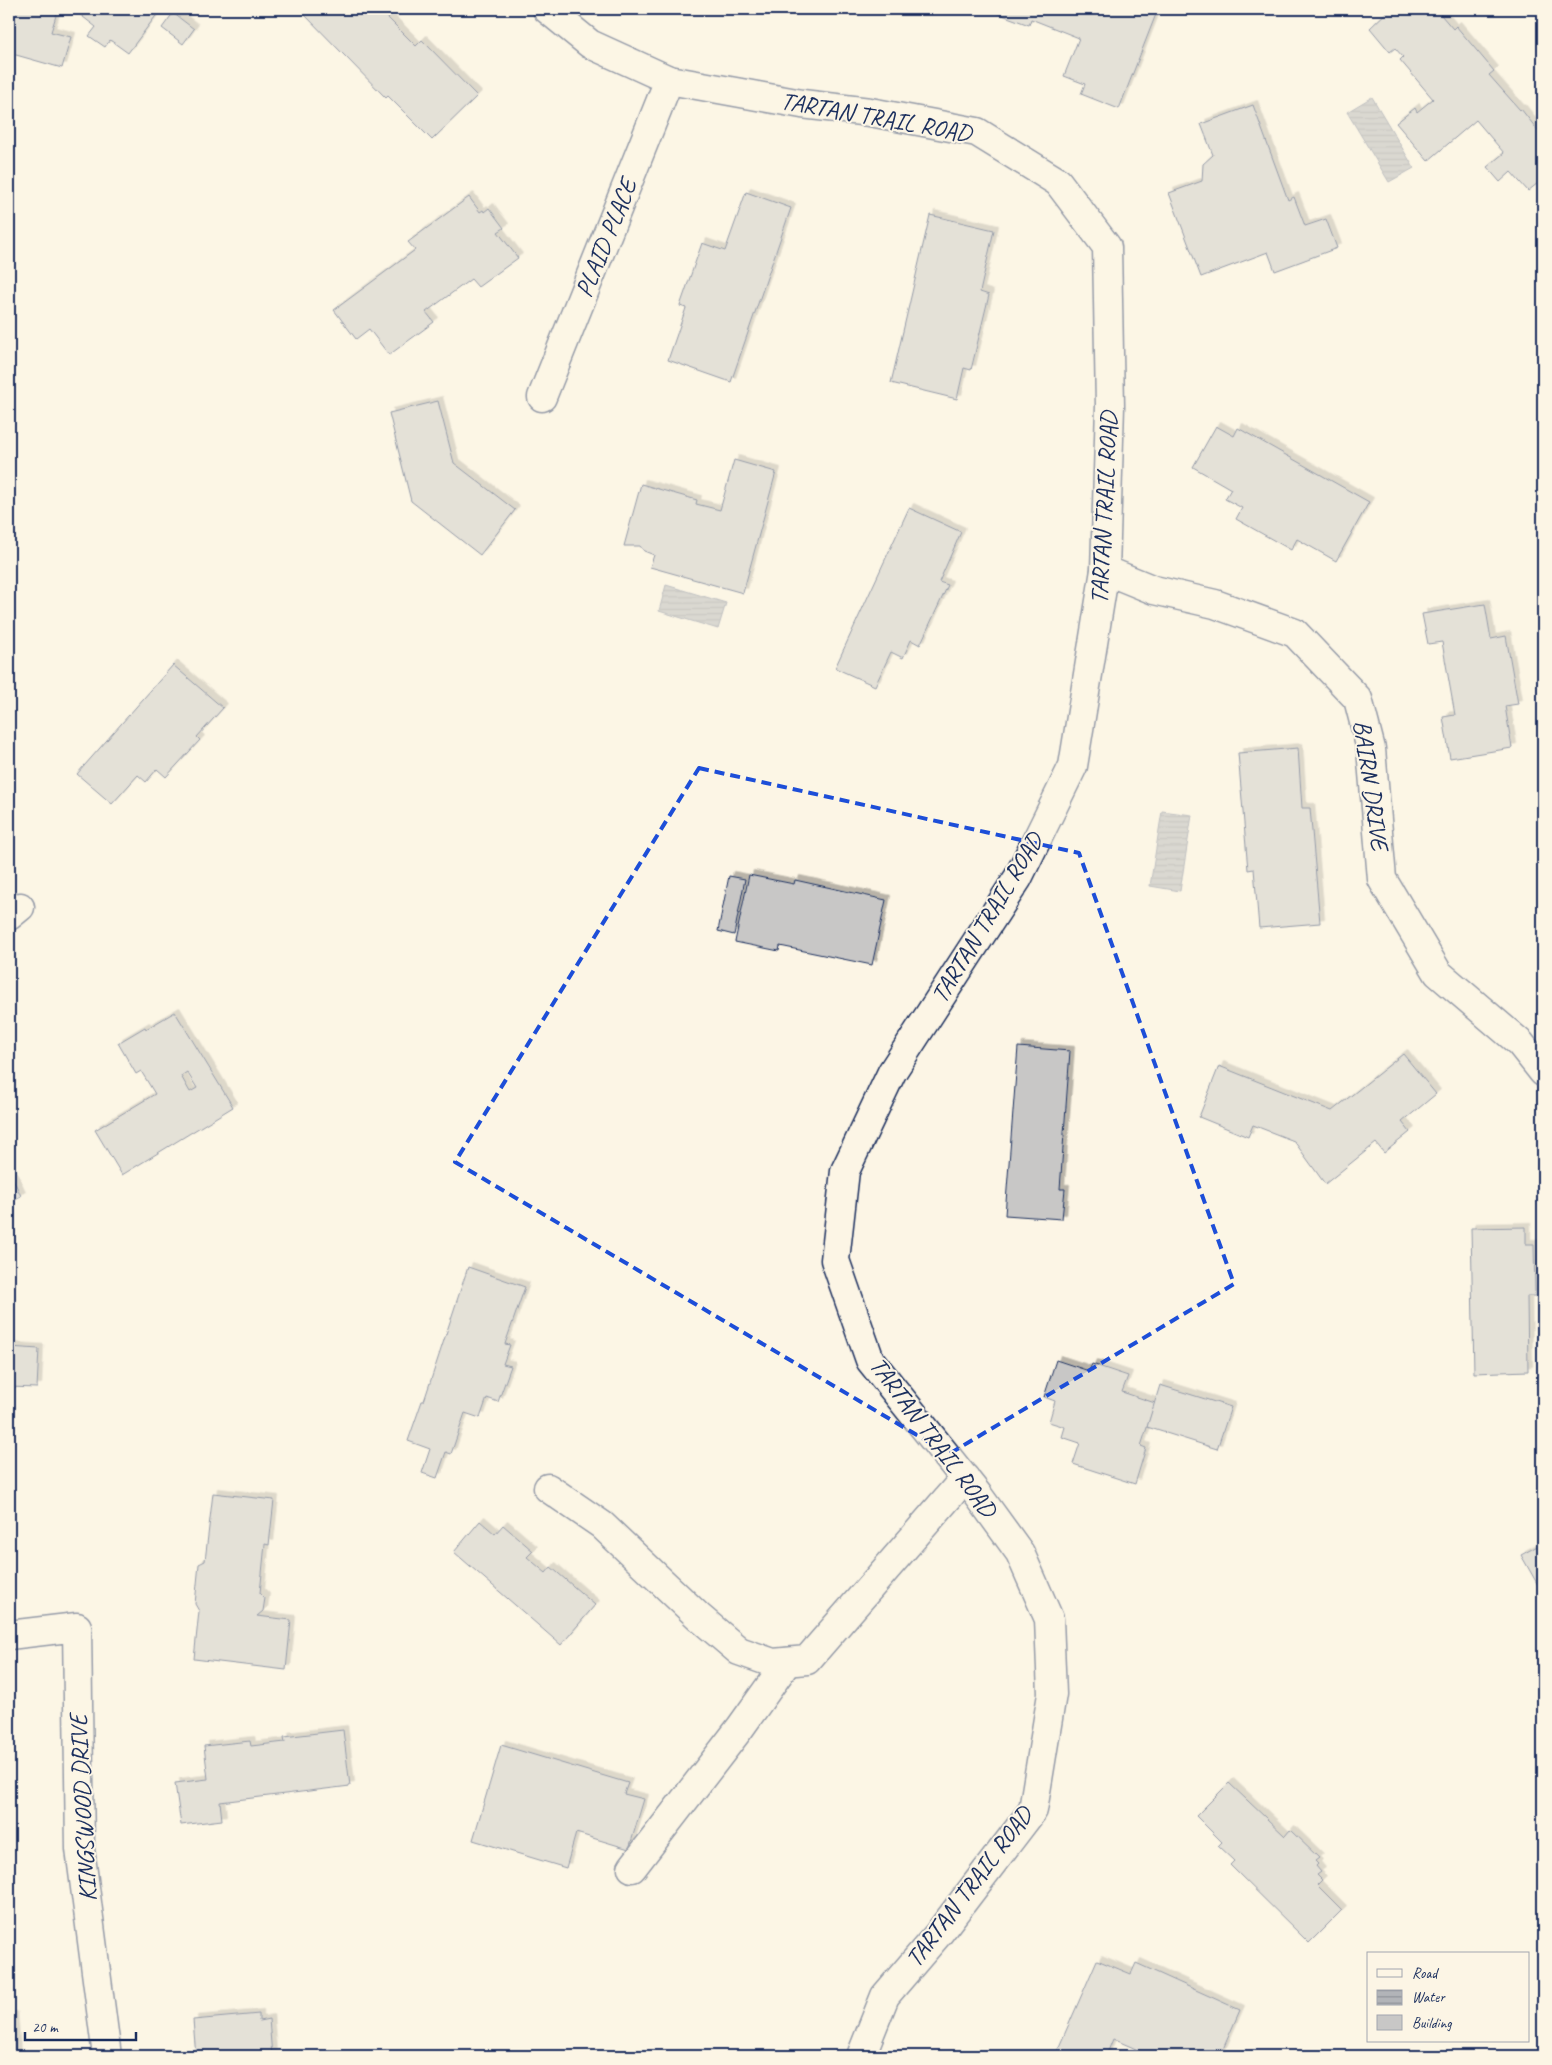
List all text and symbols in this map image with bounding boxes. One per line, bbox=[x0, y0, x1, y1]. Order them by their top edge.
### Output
street label: TARTAN TRAIL ROAD bbox=[778, 85, 976, 150]
street label: PLAID PLACE bbox=[568, 172, 645, 302]
street label: TARTAN TRAIL ROAD bbox=[1083, 409, 1125, 605]
street label: BAIRN DRIVE bbox=[1346, 718, 1396, 855]
street label: TARTAN TRAIL ROAD bbox=[924, 825, 1052, 1009]
street label: TARTAN TRAIL ROAD bbox=[862, 1351, 1005, 1526]
street label: KINGSWOOD DRIVE bbox=[62, 1710, 104, 1902]
street label: TARTAN TRAIL ROAD bbox=[898, 1798, 1041, 1973]
legend bbox=[1367, 1952, 1530, 2042]
text: Road bbox=[1412, 1964, 1439, 1983]
text: Water bbox=[1412, 1988, 1446, 2007]
scale bar bbox=[25, 2010, 136, 2042]
text: Building bbox=[1412, 2014, 1452, 2033]
text: 20 m bbox=[32, 2018, 59, 2037]

